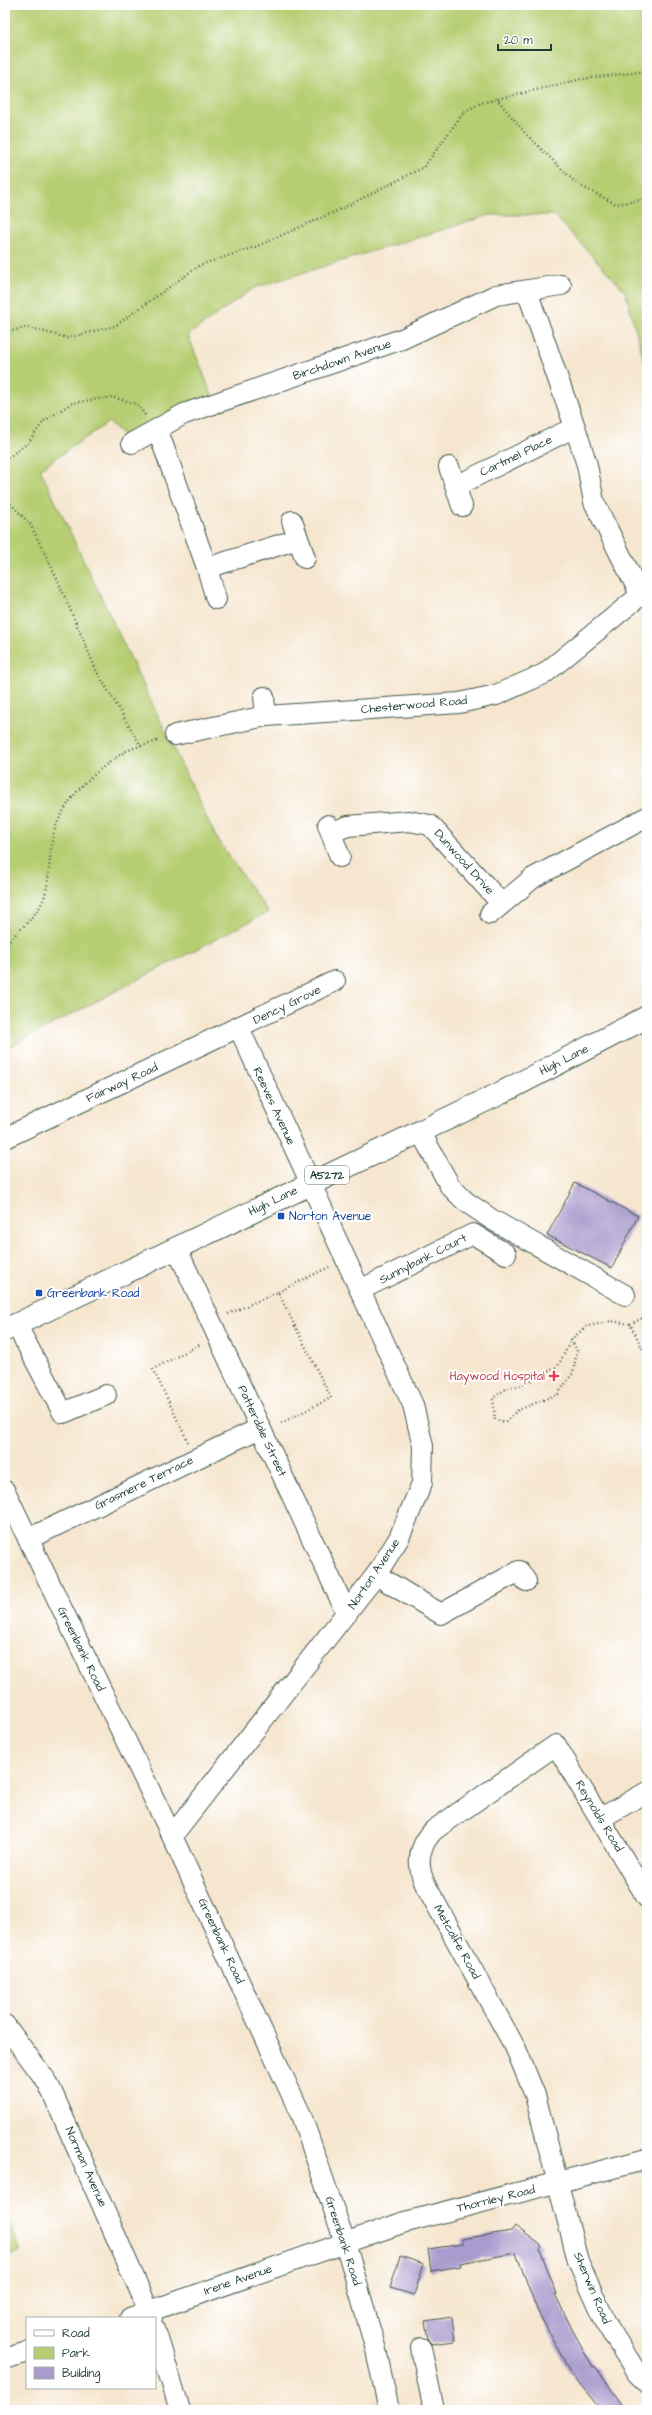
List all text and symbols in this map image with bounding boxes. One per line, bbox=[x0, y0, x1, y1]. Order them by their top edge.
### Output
scale bar bbox=[498, 26, 551, 52]
text: 20 m bbox=[504, 32, 533, 49]
street label: Birchdown Avenue bbox=[291, 335, 394, 385]
street label: Cartmel Place bbox=[477, 431, 555, 481]
street label: Chesterwood Road bbox=[360, 692, 468, 718]
street label: Dunwood Drive bbox=[430, 825, 498, 899]
street label: Dency Grove bbox=[250, 981, 325, 1030]
street label: High Lane bbox=[537, 1040, 592, 1080]
street label: Fairway Road bbox=[83, 1059, 161, 1108]
street label: Reeves Avenue bbox=[249, 1064, 300, 1148]
road number: A5272 bbox=[305, 1166, 349, 1184]
street label: High Lane bbox=[245, 1182, 301, 1221]
place label: Norton Avenue bbox=[289, 1208, 372, 1225]
marker: Norton Avenue bbox=[276, 1211, 286, 1221]
street label: Sunnybank Court bbox=[376, 1230, 470, 1289]
place label: Greenbank Road bbox=[47, 1285, 140, 1302]
marker: Greenbank Road bbox=[34, 1288, 44, 1298]
place label: Haywood Hospital bbox=[450, 1368, 545, 1386]
marker: Haywood Hospital bbox=[548, 1370, 560, 1382]
street label: Patterdale Street bbox=[233, 1383, 291, 1480]
street label: Grasmere Terrace bbox=[92, 1451, 197, 1514]
street label: Norton Avenue bbox=[344, 1535, 404, 1613]
street label: Greenbank Road bbox=[53, 1604, 109, 1694]
street label: Reynolds Road bbox=[570, 1777, 627, 1856]
street label: Greenbank Road bbox=[194, 1895, 248, 1987]
street label: Metcalfe Road bbox=[429, 1902, 485, 1982]
street label: Norman Avenue bbox=[61, 2124, 111, 2210]
street label: Thornley Road bbox=[455, 2181, 537, 2218]
street label: Greenbank Road bbox=[321, 2194, 365, 2288]
street label: Sherwin Road bbox=[569, 2249, 615, 2327]
street label: Irene Avenue bbox=[202, 2260, 275, 2300]
legend bbox=[26, 2317, 156, 2389]
text: Road bbox=[62, 2325, 90, 2342]
text: Park bbox=[62, 2345, 90, 2362]
text: Building bbox=[62, 2365, 100, 2383]

